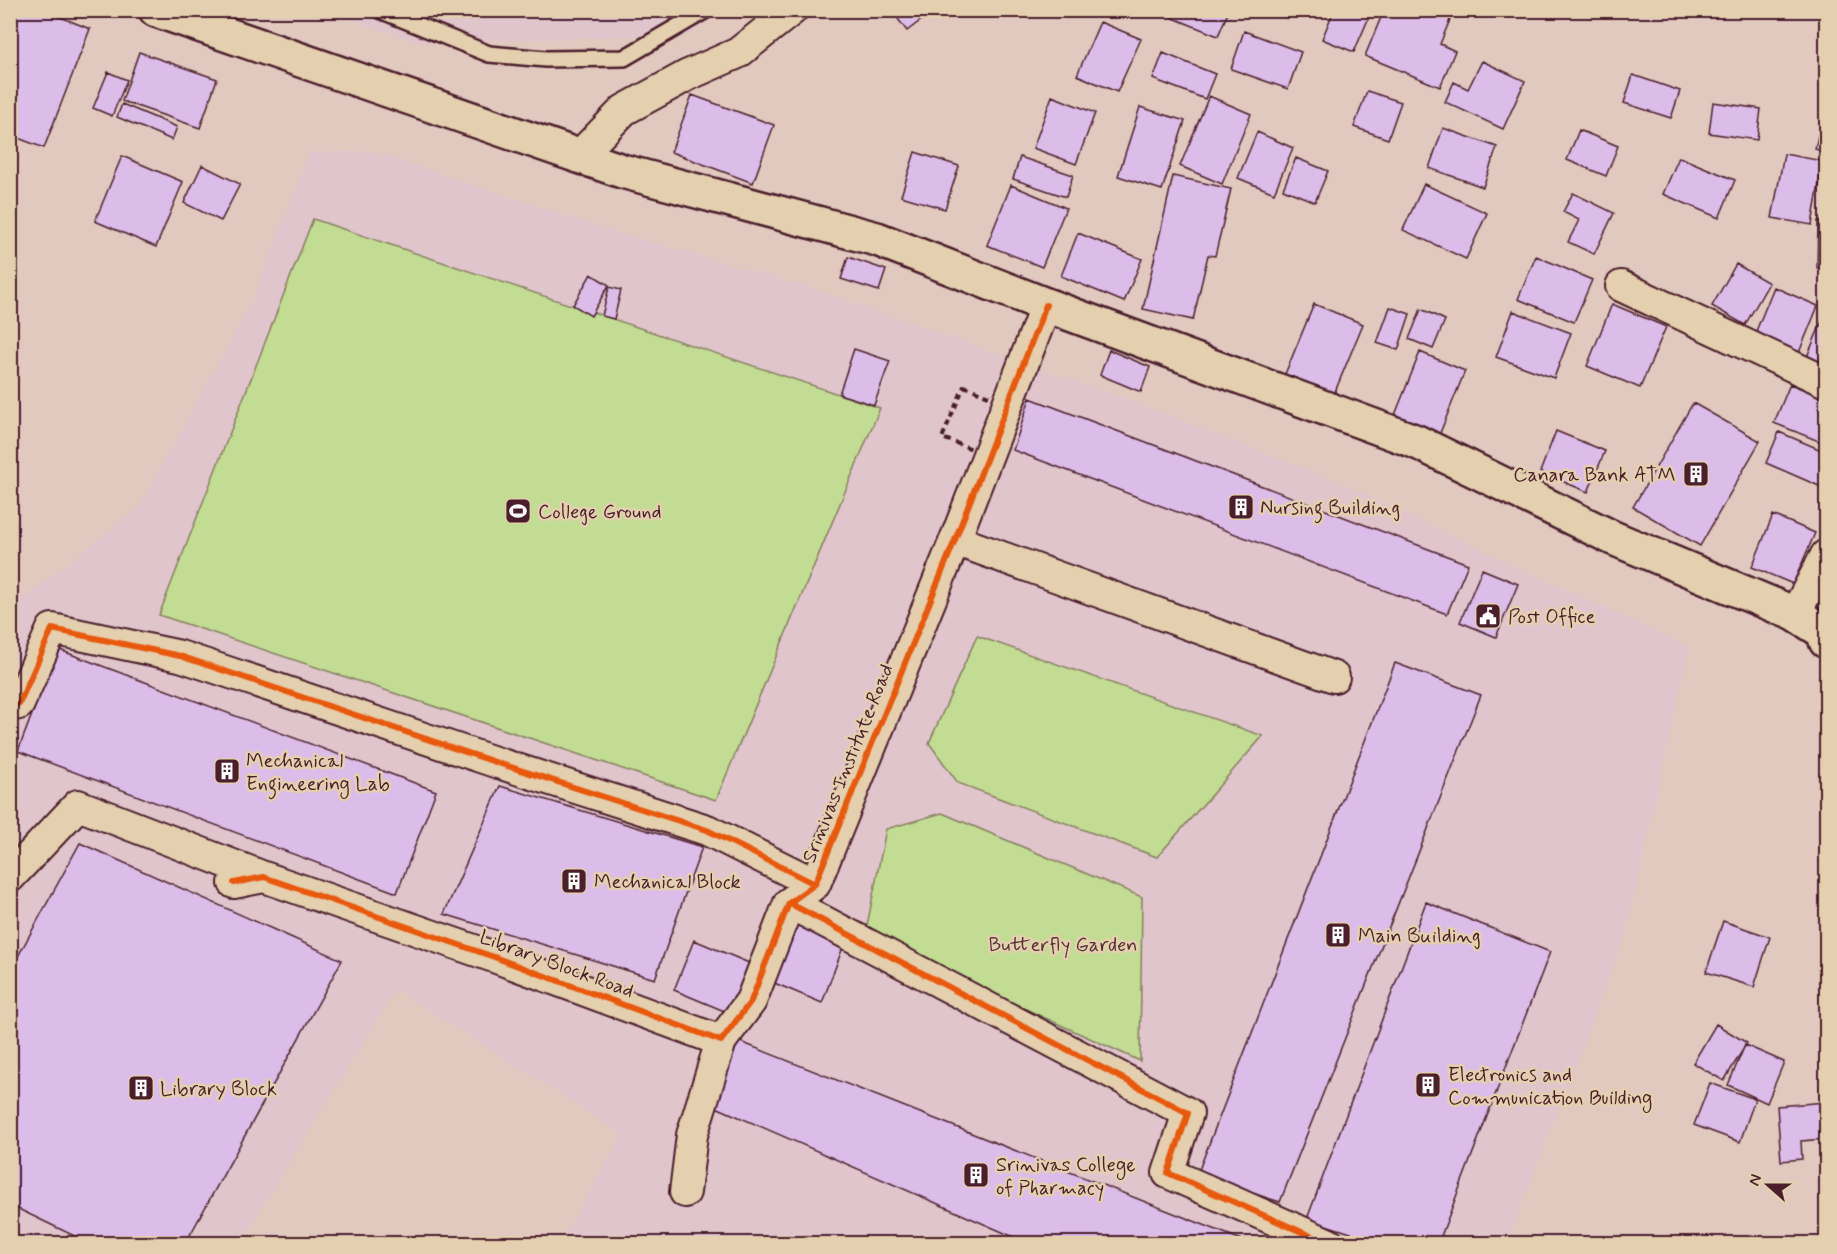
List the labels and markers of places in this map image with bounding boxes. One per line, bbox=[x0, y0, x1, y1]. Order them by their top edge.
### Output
building icon: Canara Bank ATM bbox=[1681, 459, 1711, 489]
place label: Canara Bank ATM bbox=[1513, 462, 1676, 489]
building icon: Nursing Building bbox=[1226, 492, 1256, 522]
place label: Nursing Building bbox=[1260, 495, 1400, 524]
sports icon: College Ground bbox=[503, 496, 533, 526]
place label: College Ground bbox=[538, 499, 662, 526]
public building icon: Post Office bbox=[1473, 601, 1503, 631]
place label: Post Office bbox=[1508, 604, 1595, 631]
place label: Mechanical Engineering Lab bbox=[246, 748, 390, 800]
building icon: Mechanical Engineering Lab bbox=[212, 756, 242, 786]
building icon: Mechanical Block bbox=[559, 866, 589, 896]
place label: Mechanical Block bbox=[594, 869, 741, 896]
building icon: Main Building bbox=[1323, 920, 1353, 950]
place label: Main Building bbox=[1358, 923, 1481, 950]
place label: Electronics and Communication Building bbox=[1448, 1062, 1652, 1113]
building icon: Electronics and Communication Building bbox=[1413, 1070, 1443, 1100]
building icon: Library Block bbox=[126, 1073, 156, 1103]
place label: Library Block bbox=[160, 1076, 277, 1103]
place label: Srinivas College of Pharmacy bbox=[996, 1152, 1136, 1202]
building icon: Srinivas College of Pharmacy bbox=[961, 1160, 991, 1190]

